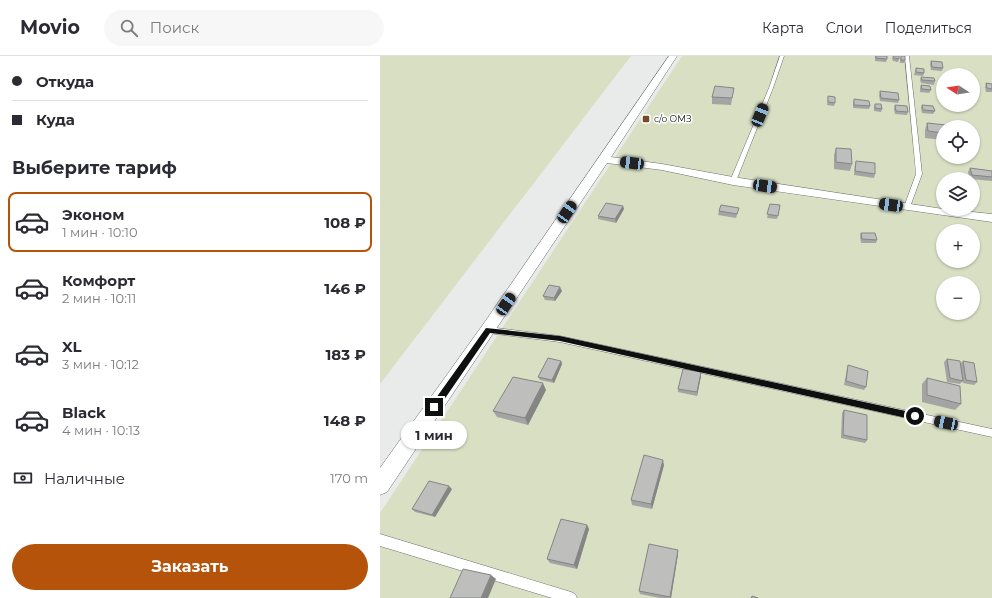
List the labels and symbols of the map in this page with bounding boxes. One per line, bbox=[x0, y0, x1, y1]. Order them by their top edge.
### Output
north arrow bbox=[936, 68, 980, 112]
car bbox=[750, 102, 770, 128]
place label: с/о ОМЗ bbox=[654, 113, 692, 124]
marker: с/о ОМЗ bbox=[641, 114, 651, 124]
car bbox=[619, 156, 645, 170]
car bbox=[752, 178, 778, 194]
car bbox=[878, 197, 904, 213]
car bbox=[555, 199, 579, 225]
car bbox=[494, 291, 518, 317]
route end bbox=[425, 398, 443, 416]
route start bbox=[906, 407, 924, 425]
car bbox=[933, 415, 959, 431]
callout: 1 мин bbox=[401, 421, 467, 449]

